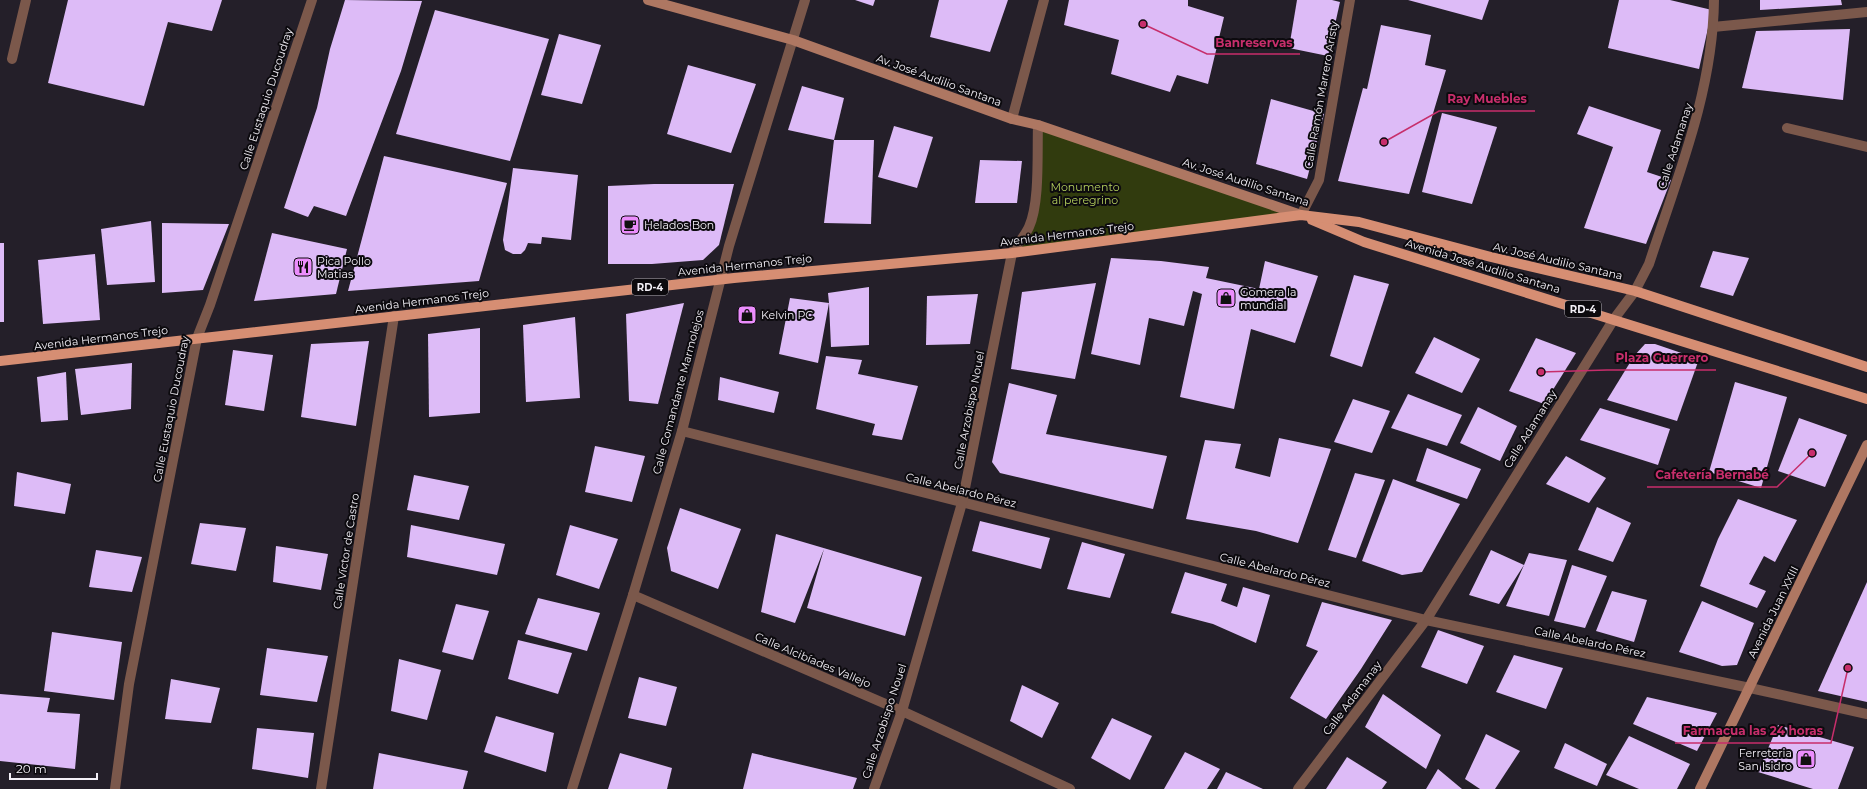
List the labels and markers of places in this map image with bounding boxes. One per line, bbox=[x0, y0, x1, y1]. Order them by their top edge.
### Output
callout: Banreservas bbox=[1207, 30, 1300, 54]
callout: Ray Muebles bbox=[1439, 87, 1535, 111]
cafe icon: Helados Bon bbox=[619, 214, 641, 236]
place label: Helados Bon bbox=[644, 218, 714, 232]
place label: Pica Pollo Matias bbox=[317, 254, 371, 281]
restaurant icon: Pica Pollo Matias bbox=[292, 256, 314, 278]
place label: Gomera la mundial bbox=[1240, 285, 1297, 312]
shop icon: Gomera la mundial bbox=[1215, 287, 1237, 309]
shop icon: Kelvin PC bbox=[736, 304, 758, 326]
place label: Kelvin PC bbox=[761, 308, 813, 322]
callout: Plaza Guerrero bbox=[1607, 346, 1716, 370]
callout: Cafetería Bernabé bbox=[1647, 463, 1777, 487]
callout: Farmacua las 24 horas bbox=[1675, 719, 1831, 743]
place label: Ferreteria San Isidro bbox=[1738, 746, 1792, 773]
shop icon: Ferreteria San Isidro bbox=[1795, 748, 1817, 770]

